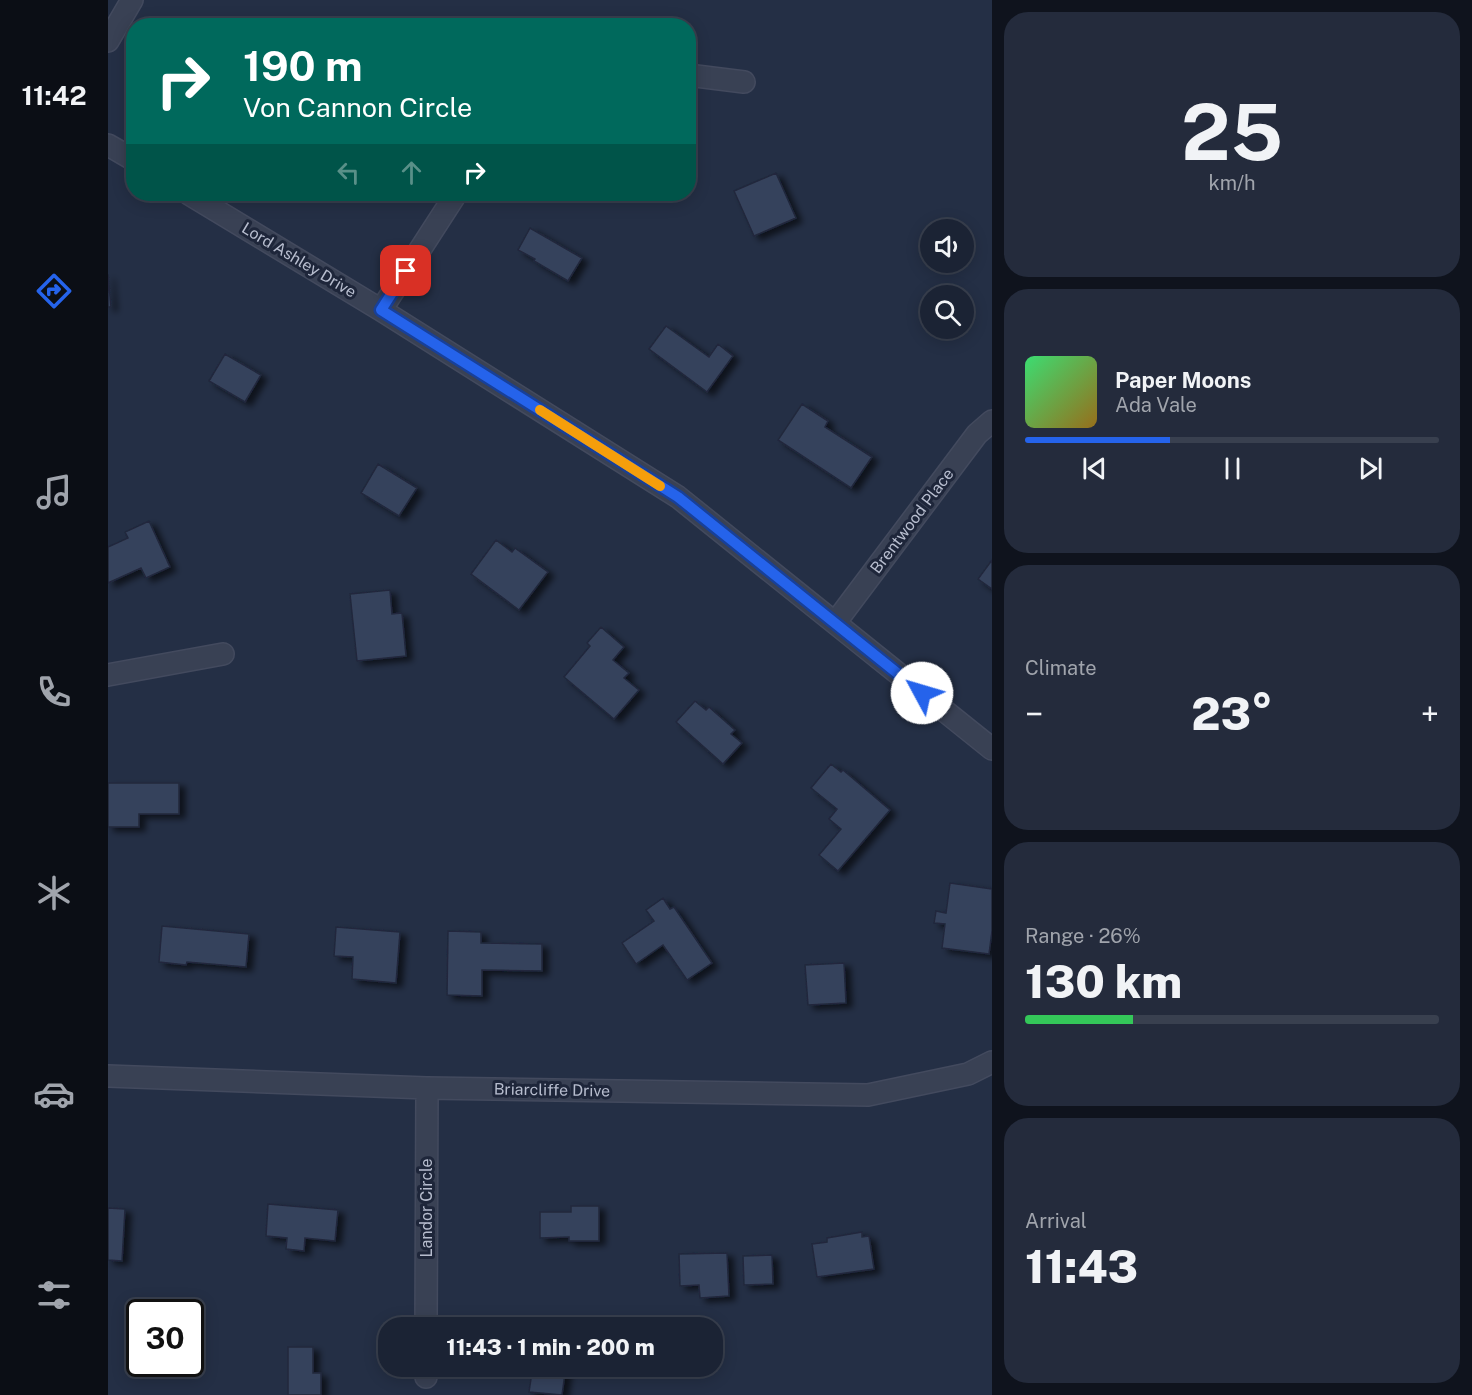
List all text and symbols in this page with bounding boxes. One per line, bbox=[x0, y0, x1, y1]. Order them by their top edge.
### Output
text: 190 m bbox=[243, 41, 363, 90]
icon: right bbox=[144, 42, 222, 120]
text: 11:42 bbox=[21, 79, 87, 111]
text: 25 bbox=[1181, 86, 1283, 178]
text: Von Cannon Circle bbox=[243, 91, 472, 123]
icon: left bbox=[332, 156, 365, 189]
icon: ahead bbox=[395, 156, 428, 189]
icon: right bbox=[458, 156, 491, 189]
text: km/h bbox=[1208, 171, 1256, 195]
street label: Lord Ashley Drive bbox=[238, 218, 360, 302]
map controls bbox=[920, 219, 974, 339]
button: sound bbox=[920, 219, 974, 273]
pin bbox=[380, 245, 431, 296]
icon: arrive bbox=[389, 254, 422, 287]
icon: directions bbox=[33, 270, 75, 312]
button: search bbox=[920, 285, 974, 339]
text: Paper Moons bbox=[1115, 367, 1251, 393]
text: Ada Vale bbox=[1115, 393, 1197, 417]
icon: previous bbox=[1078, 452, 1111, 485]
icon: pause bbox=[1216, 452, 1249, 485]
icon: next bbox=[1354, 452, 1387, 485]
street label: Brentwood Place bbox=[866, 465, 958, 577]
icon: music bbox=[33, 471, 75, 513]
text: Climate bbox=[1025, 656, 1097, 680]
position arrow bbox=[890, 661, 954, 725]
icon: phone bbox=[33, 671, 75, 713]
text: 23° bbox=[1191, 687, 1273, 740]
text: − bbox=[1025, 695, 1043, 733]
text: + bbox=[1421, 695, 1439, 733]
icon: climate bbox=[33, 872, 75, 914]
text: Range · 26% bbox=[1025, 924, 1141, 948]
text: 130 km bbox=[1025, 955, 1182, 1008]
icon: car bbox=[33, 1073, 75, 1115]
street label: Briarcliffe Drive bbox=[494, 1079, 610, 1101]
street label: Landor Circle bbox=[417, 1158, 436, 1258]
text: Arrival bbox=[1025, 1209, 1087, 1233]
text: 11:43 bbox=[1025, 1240, 1138, 1293]
icon: filters bbox=[33, 1274, 75, 1316]
speed limit sign: 30 bbox=[126, 1299, 204, 1377]
text: 11:43 · 1 min · 200 m bbox=[446, 1334, 655, 1360]

